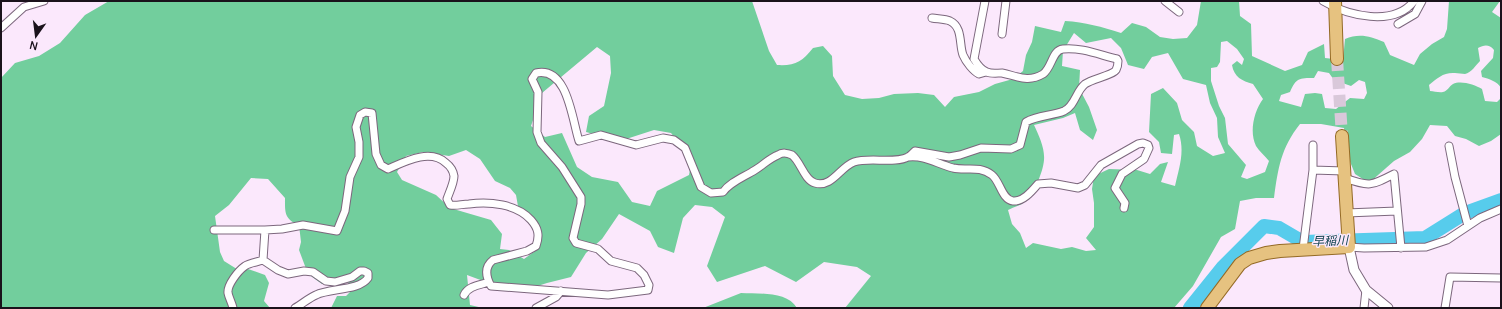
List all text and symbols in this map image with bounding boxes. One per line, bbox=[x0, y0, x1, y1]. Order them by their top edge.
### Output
north arrow bbox=[16, 16, 56, 56]
text: N bbox=[28, 38, 39, 54]
water label: 早稲川 bbox=[1312, 231, 1350, 250]

